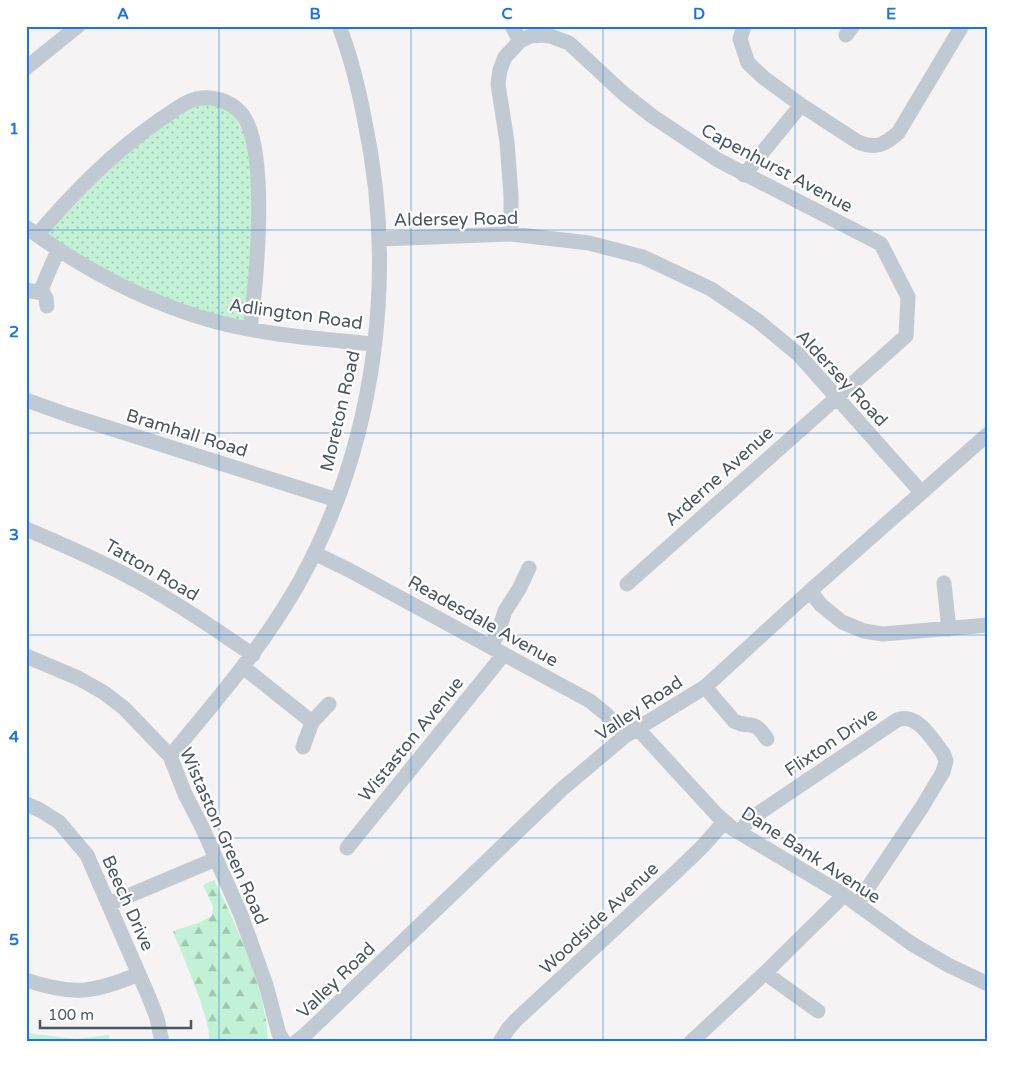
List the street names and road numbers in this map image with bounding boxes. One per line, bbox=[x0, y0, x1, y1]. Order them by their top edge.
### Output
street label: Capenhurst Avenue bbox=[697, 119, 857, 217]
street label: Aldersey Road bbox=[394, 207, 518, 231]
street label: Adlington Road bbox=[228, 294, 364, 334]
street label: Aldersey Road bbox=[791, 325, 893, 431]
street label: Moreton Road bbox=[315, 348, 365, 474]
street label: Bramhall Road bbox=[124, 404, 250, 462]
street label: Arderne Avenue bbox=[660, 421, 778, 531]
street label: Tatton Road bbox=[101, 534, 203, 606]
street label: Readesdale Avenue bbox=[404, 571, 562, 671]
street label: Valley Road bbox=[591, 671, 687, 745]
street label: Wistaston Avenue bbox=[354, 672, 468, 806]
street label: Flixton Drive bbox=[780, 703, 882, 781]
street label: Wistaston Green Road bbox=[175, 744, 273, 928]
street label: Dane Bank Avenue bbox=[737, 802, 885, 908]
street label: Beech Drive bbox=[97, 852, 159, 954]
street label: Woodside Avenue bbox=[535, 857, 663, 979]
street label: Valley Road bbox=[292, 937, 380, 1023]

